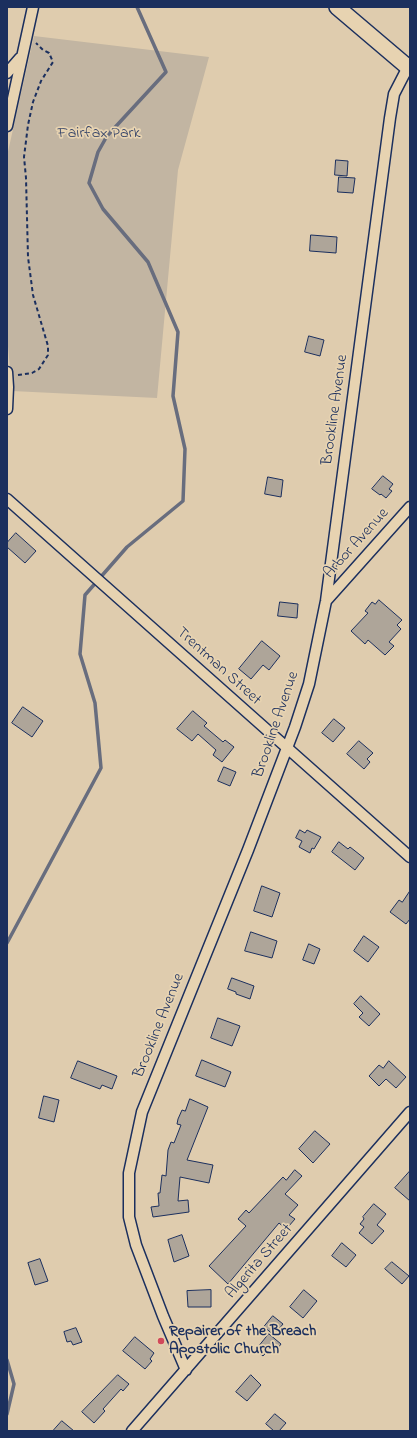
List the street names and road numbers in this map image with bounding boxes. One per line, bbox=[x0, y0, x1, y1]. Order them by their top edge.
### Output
street label: Brookline Avenue bbox=[319, 354, 353, 466]
street label: Arbor Avenue bbox=[320, 505, 394, 583]
street label: Trentman Street bbox=[172, 624, 264, 710]
street label: Brookline Avenue bbox=[250, 669, 304, 781]
street label: Brookline Avenue bbox=[130, 971, 190, 1081]
street label: Algerita Street bbox=[222, 1221, 298, 1303]

